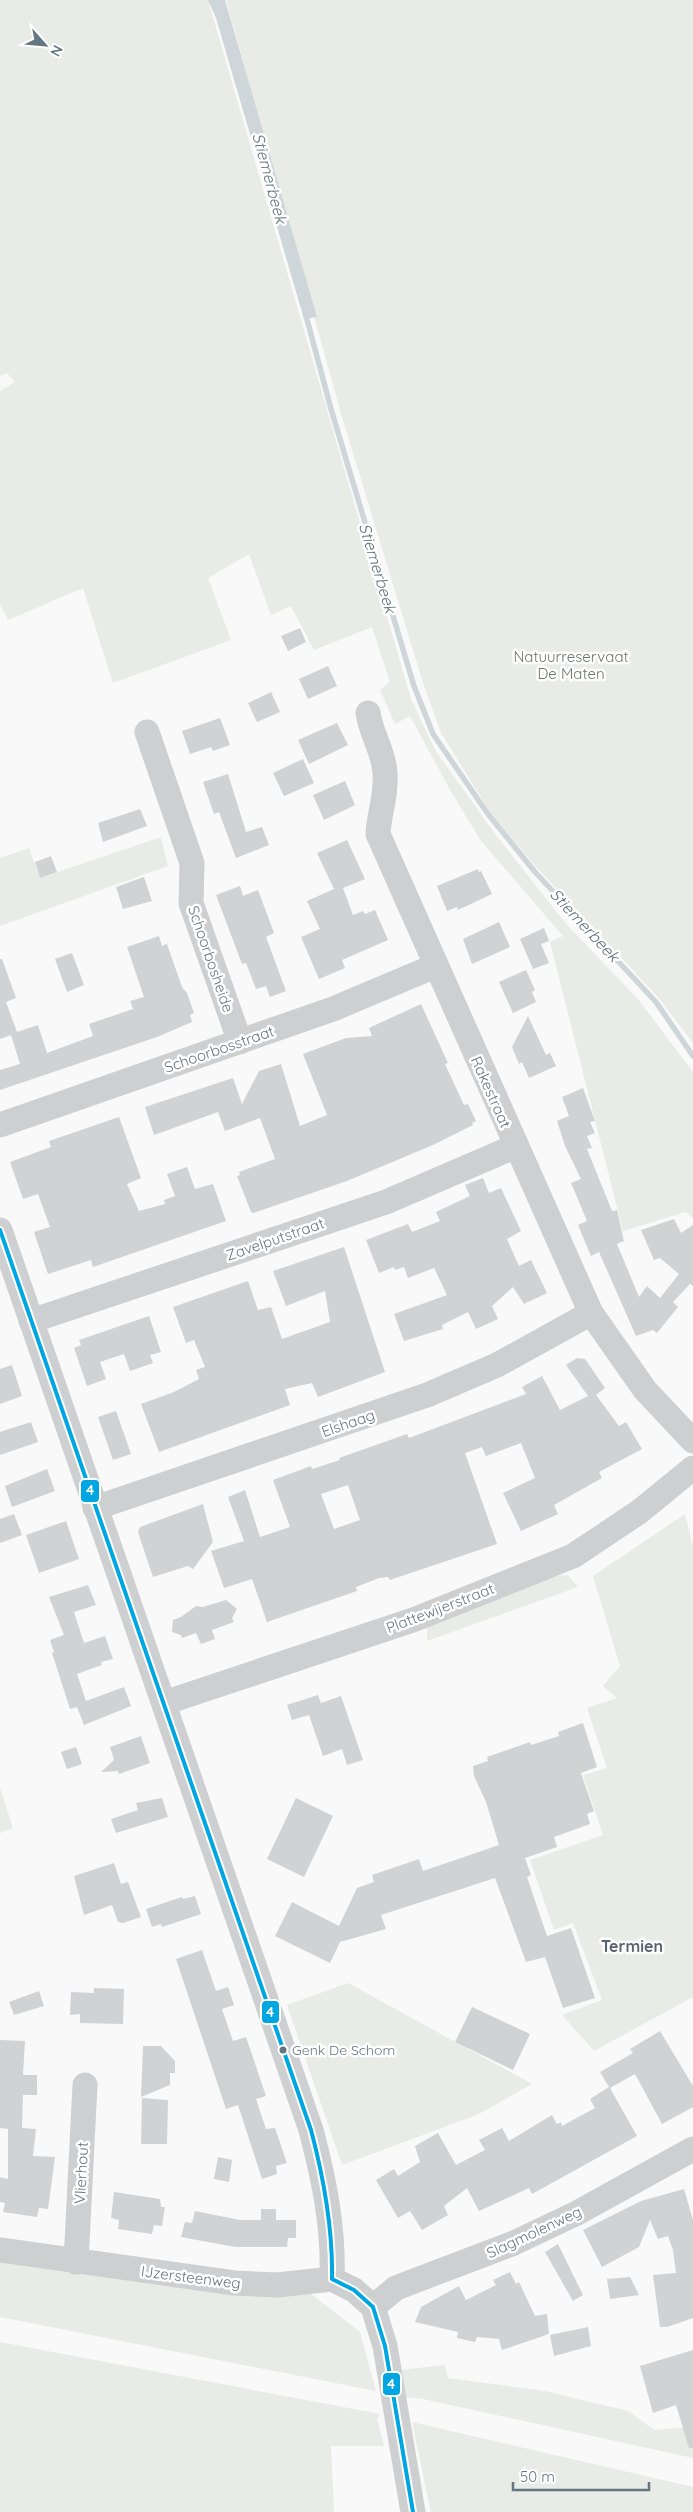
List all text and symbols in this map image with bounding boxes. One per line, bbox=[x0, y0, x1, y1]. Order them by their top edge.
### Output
north arrow bbox=[20, 20, 70, 70]
text: N bbox=[46, 42, 67, 60]
water label: Stiemerbeek bbox=[248, 130, 292, 227]
water label: Stiemerbeek bbox=[355, 521, 402, 617]
park label: Natuurreservaat De Maten bbox=[513, 647, 629, 683]
water label: Stiemerbeek bbox=[546, 884, 625, 967]
street label: Schoorbosheide bbox=[184, 903, 238, 1015]
street label: Schoorbosstraat bbox=[162, 1021, 276, 1077]
street label: Rakestraat bbox=[467, 1053, 515, 1131]
street label: Zavelputstraat bbox=[223, 1213, 327, 1265]
street label: Elshaag bbox=[319, 1405, 377, 1441]
line badge: 4 bbox=[80, 1479, 100, 1503]
text: 4 bbox=[86, 1481, 94, 1499]
street label: Plattewijerstraat bbox=[383, 1579, 497, 1637]
district label: Termien bbox=[601, 1936, 663, 1956]
line badge: 4 bbox=[261, 2000, 280, 2024]
text: 4 bbox=[266, 2003, 274, 2021]
place label: Genk De Schom bbox=[292, 2041, 395, 2059]
marker: Genk De Schom bbox=[278, 2045, 288, 2055]
street label: Vlierhout bbox=[70, 2141, 92, 2205]
street label: Slagmolenweg bbox=[484, 2202, 584, 2262]
street label: IJzersteenweg bbox=[140, 2261, 242, 2293]
line badge: 4 bbox=[382, 2372, 401, 2396]
text: 4 bbox=[387, 2375, 395, 2393]
scale bar bbox=[513, 2460, 649, 2492]
text: 50 m bbox=[520, 2467, 555, 2486]

